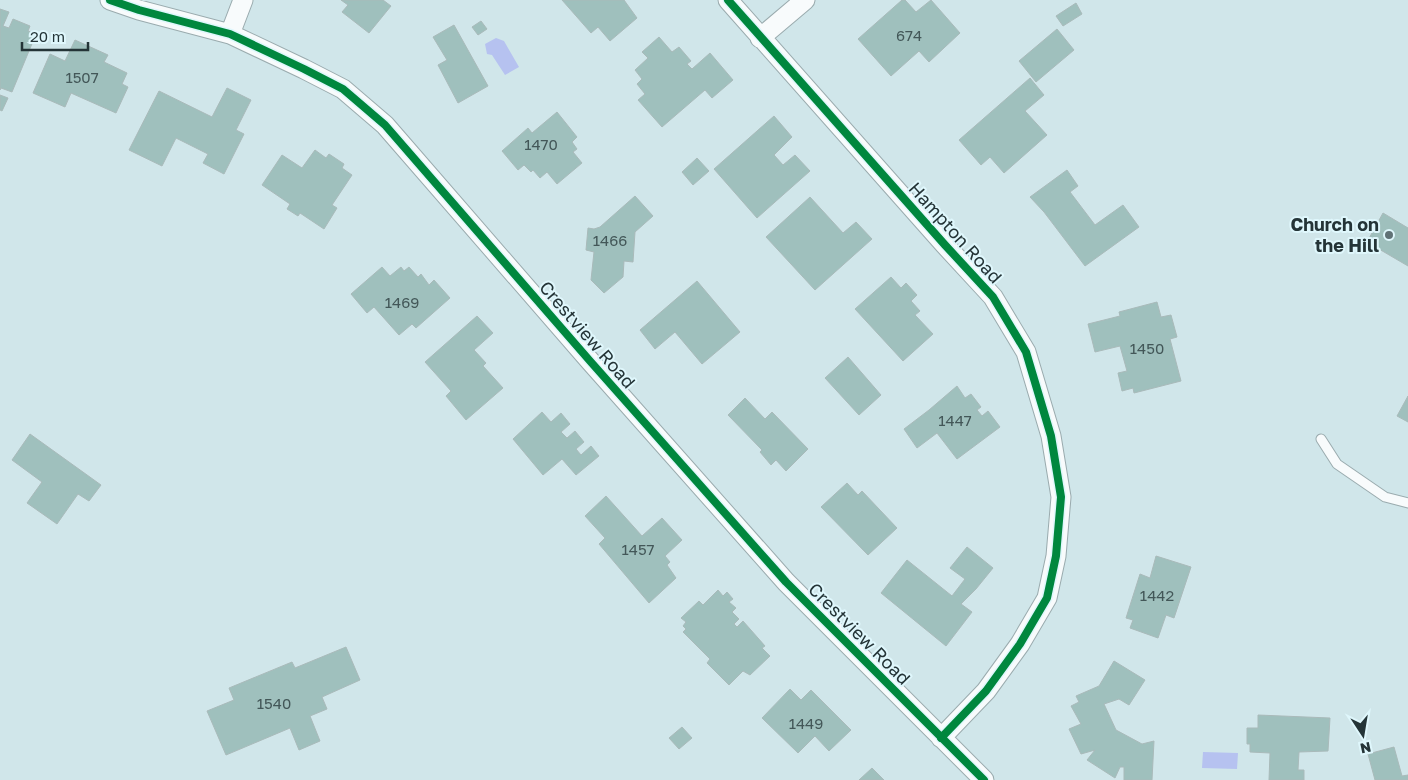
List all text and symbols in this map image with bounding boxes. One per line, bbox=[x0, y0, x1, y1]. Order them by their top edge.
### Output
scale bar bbox=[22, 20, 89, 52]
house number: 674 bbox=[896, 26, 922, 44]
text: 20 m bbox=[30, 27, 65, 45]
house number: 1507 bbox=[65, 68, 99, 86]
house number: 1470 bbox=[524, 135, 558, 153]
street label: Hampton Road bbox=[905, 177, 1007, 287]
place label: Church on the Hill bbox=[1290, 213, 1379, 256]
marker: Church on the Hill bbox=[1383, 229, 1395, 241]
house number: 1466 bbox=[593, 231, 627, 249]
street label: Crestview Road bbox=[535, 276, 640, 392]
house number: 1469 bbox=[385, 293, 419, 311]
house number: 1450 bbox=[1130, 339, 1164, 357]
house number: 1447 bbox=[938, 411, 972, 429]
house number: 1457 bbox=[621, 540, 655, 558]
street label: Crestview Road bbox=[804, 578, 915, 689]
house number: 1442 bbox=[1140, 586, 1174, 604]
house number: 1540 bbox=[257, 694, 291, 712]
north arrow bbox=[1338, 710, 1388, 760]
house number: 1449 bbox=[789, 714, 823, 732]
text: N bbox=[1359, 739, 1373, 758]

